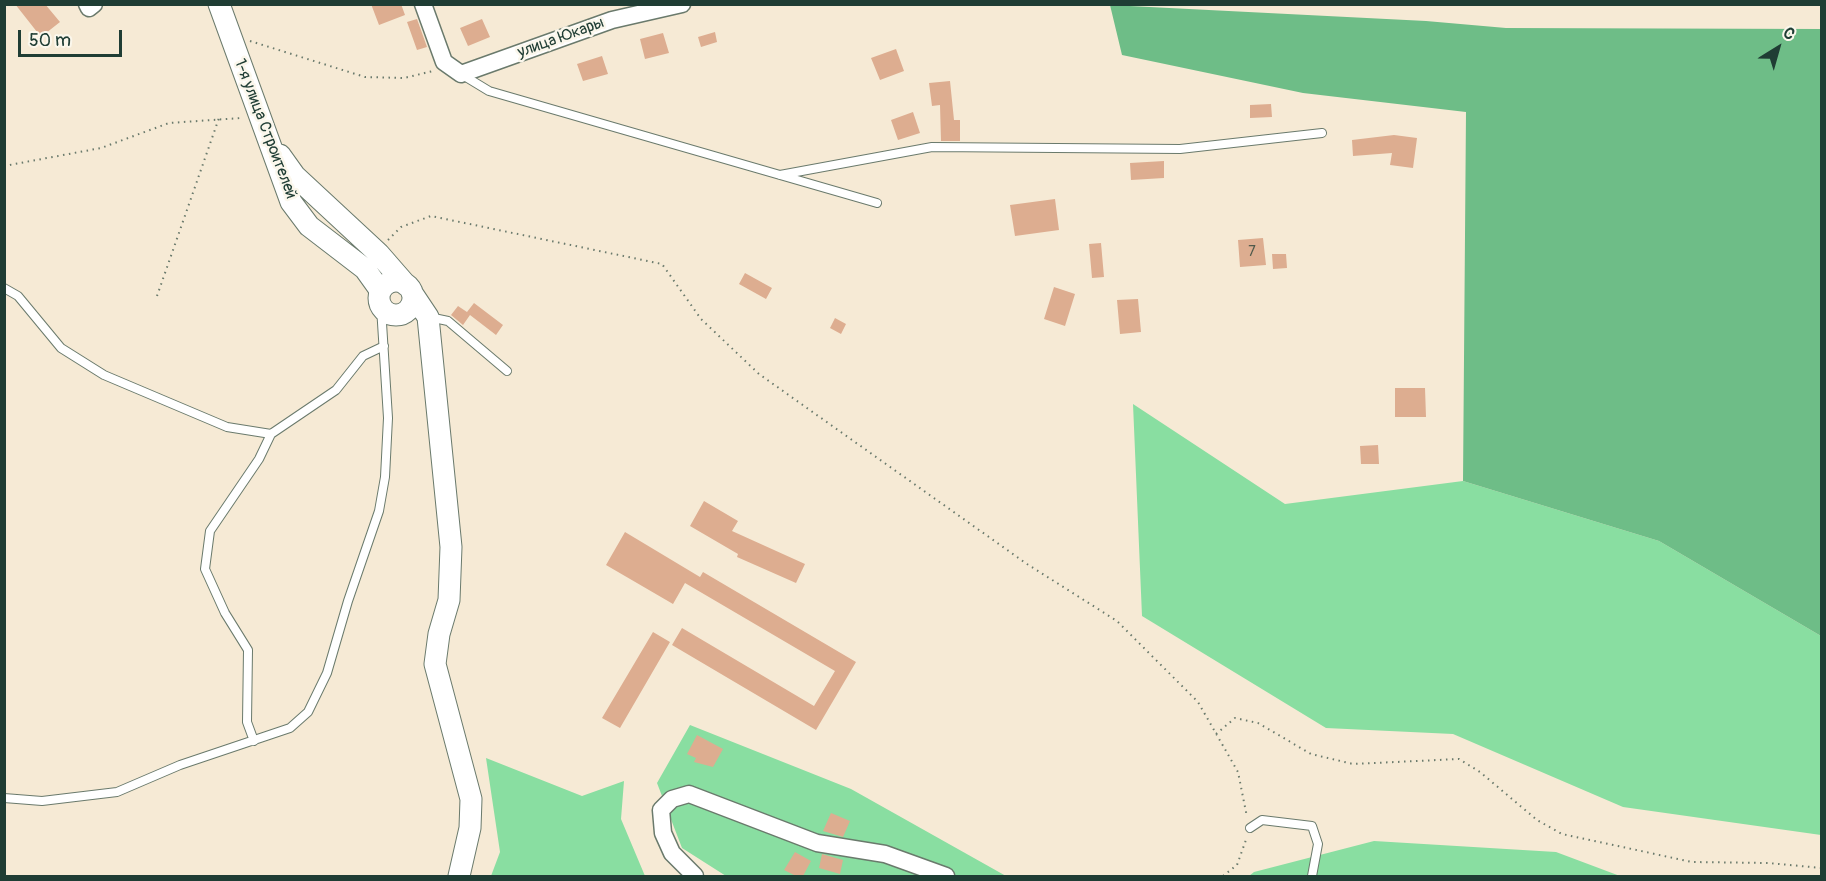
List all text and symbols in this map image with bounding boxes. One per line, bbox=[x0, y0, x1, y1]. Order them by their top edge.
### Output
street label: улица Юкары bbox=[515, 13, 607, 63]
scale bar bbox=[21, 18, 124, 56]
north arrow bbox=[1748, 18, 1808, 78]
text: С bbox=[1779, 23, 1799, 45]
text: 50 m bbox=[29, 29, 71, 52]
street label: 1-я улица Строителей bbox=[229, 56, 301, 202]
house number: 7 bbox=[1248, 244, 1256, 260]

